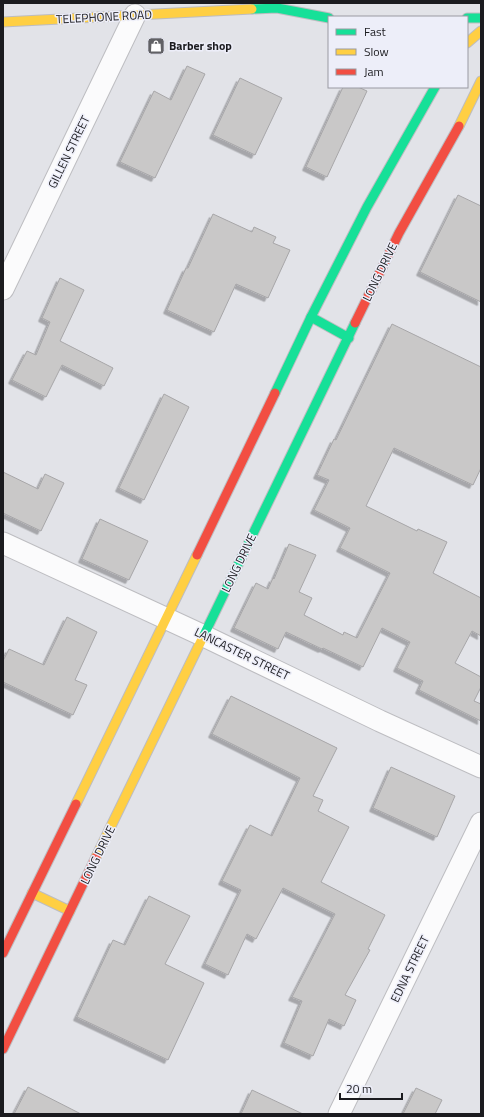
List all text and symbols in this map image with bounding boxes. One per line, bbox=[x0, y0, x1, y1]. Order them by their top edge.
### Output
street label: TELEPHONE ROAD bbox=[56, 4, 153, 28]
legend bbox=[328, 16, 468, 88]
text: Fast bbox=[364, 22, 387, 41]
shop icon: Barber shop bbox=[146, 36, 166, 56]
place label: Barber shop bbox=[169, 36, 232, 55]
text: Slow bbox=[364, 42, 389, 61]
text: Jam bbox=[364, 62, 384, 81]
street label: GILLEN STREET bbox=[43, 111, 95, 191]
street label: LONG DRIVE bbox=[357, 239, 402, 304]
street label: LONG DRIVE bbox=[216, 530, 261, 595]
street label: LANCASTER STREET bbox=[191, 622, 294, 685]
street label: LONG DRIVE bbox=[75, 822, 120, 887]
street label: EDNA STREET bbox=[385, 932, 434, 1005]
scale bar bbox=[340, 1075, 402, 1101]
text: 20 m bbox=[346, 1079, 372, 1098]

